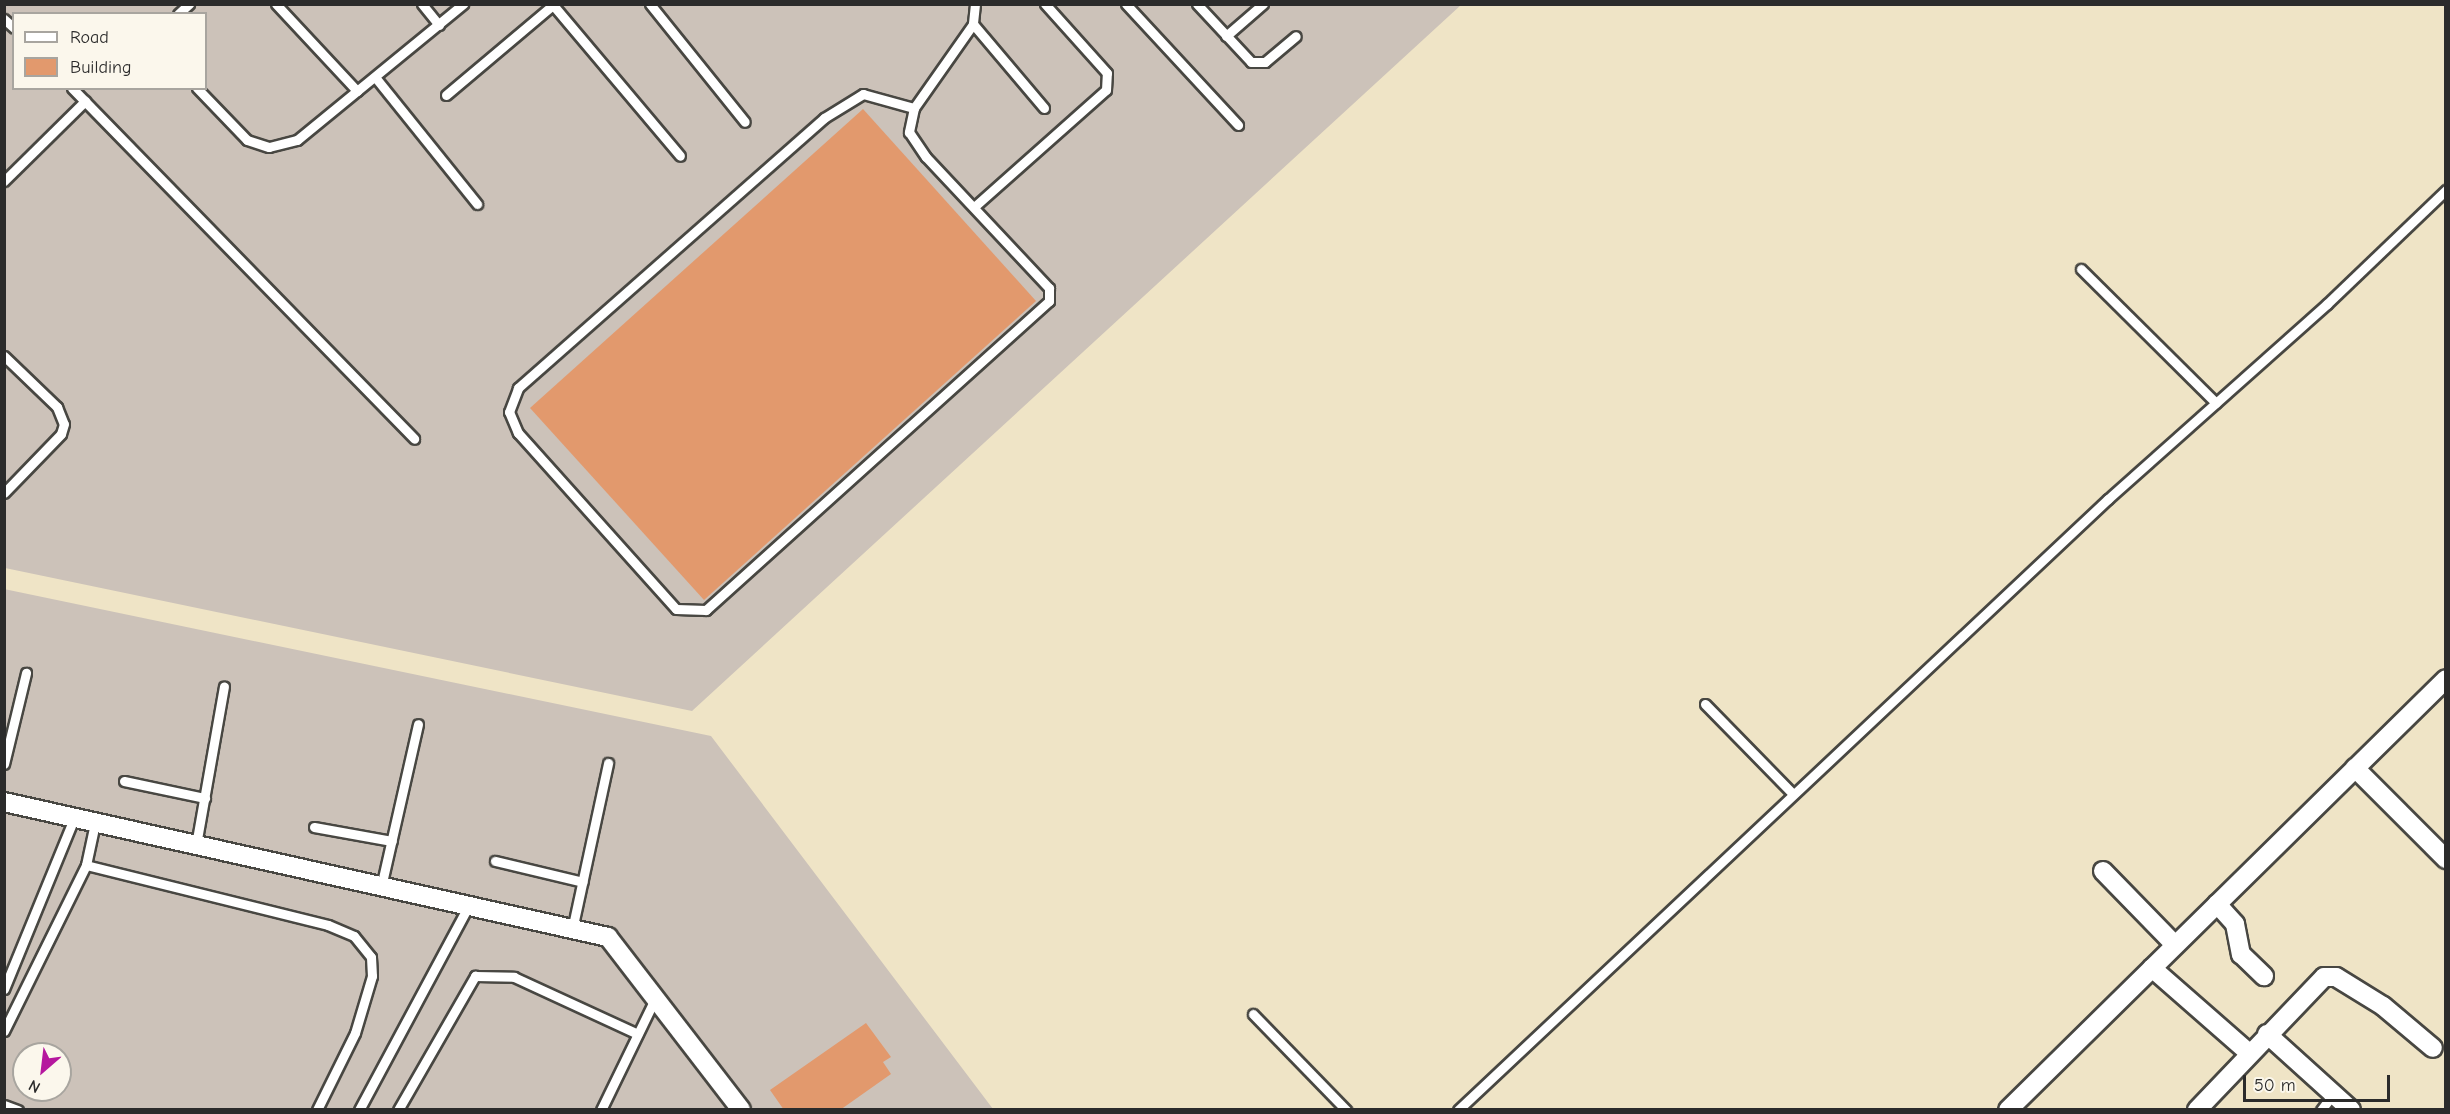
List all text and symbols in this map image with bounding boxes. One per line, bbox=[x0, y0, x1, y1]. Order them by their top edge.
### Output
legend bbox=[12, 12, 207, 90]
text: Road bbox=[70, 27, 109, 48]
text: Building bbox=[70, 57, 132, 78]
north arrow bbox=[12, 1042, 72, 1102]
scale bar bbox=[2246, 1063, 2393, 1101]
text: 50 m bbox=[2254, 1075, 2296, 1096]
text: N bbox=[26, 1076, 43, 1097]

